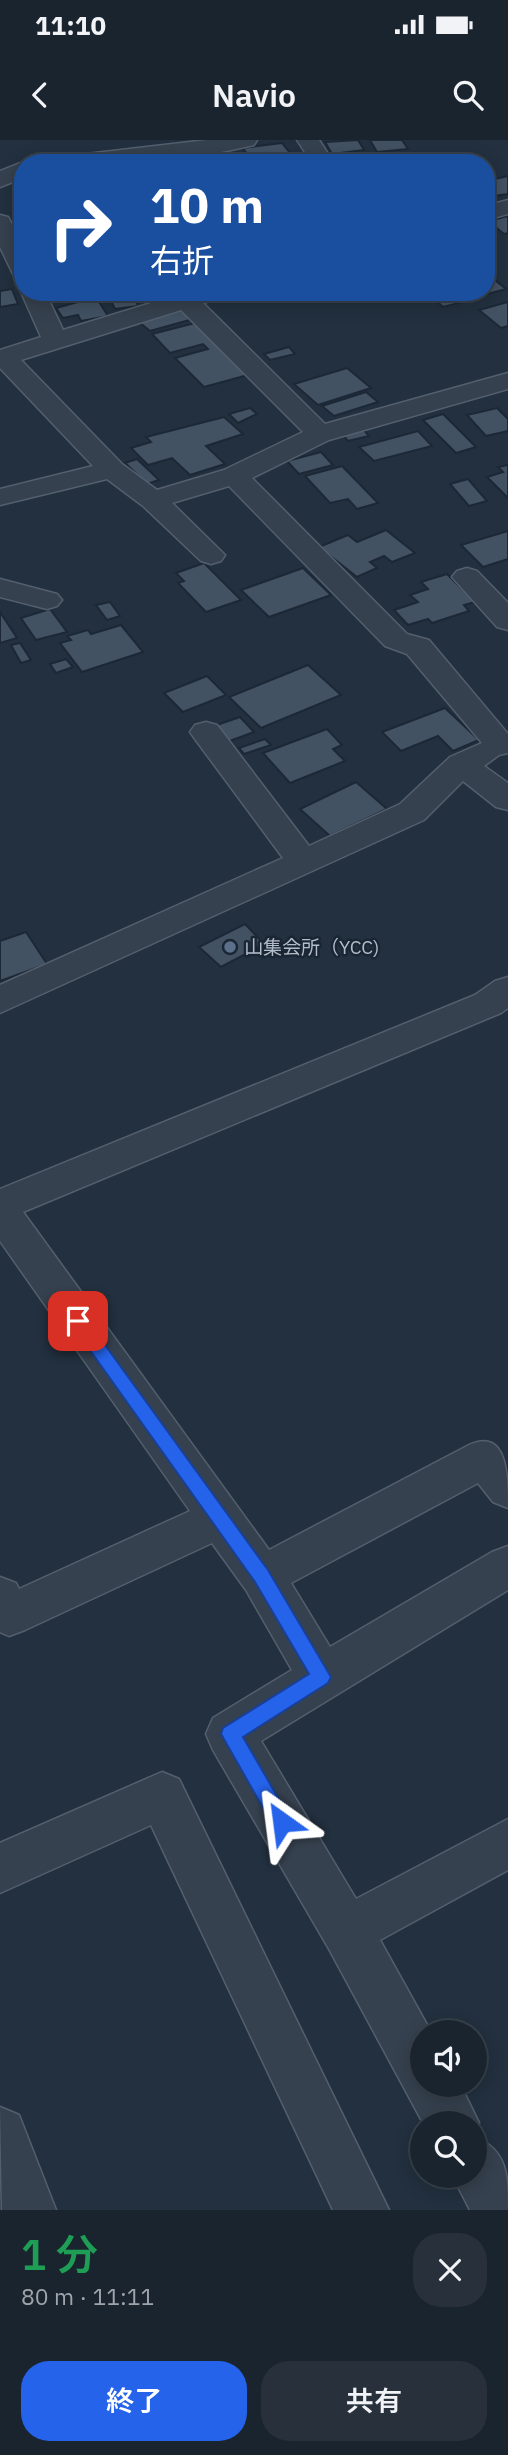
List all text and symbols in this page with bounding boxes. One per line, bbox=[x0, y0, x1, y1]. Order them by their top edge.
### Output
text: 11:10 bbox=[35, 8, 106, 42]
text: Navio bbox=[212, 74, 296, 116]
icon: back bbox=[21, 76, 59, 114]
icon: search bbox=[449, 76, 487, 114]
text: 10 m bbox=[150, 173, 264, 236]
icon: right bbox=[35, 182, 126, 273]
text: 右折 bbox=[150, 239, 214, 281]
place label: 山集会所（YCC) bbox=[244, 935, 379, 959]
marker: 山集会所（YCC) bbox=[222, 939, 238, 955]
pin bbox=[48, 1291, 108, 1351]
icon: arrive bbox=[59, 1302, 97, 1340]
position arrow bbox=[245, 1785, 319, 1859]
map controls bbox=[410, 2020, 487, 2188]
button: sound bbox=[410, 2020, 487, 2097]
button: search bbox=[410, 2111, 487, 2188]
text: 1 分 bbox=[21, 2227, 98, 2282]
button: close bbox=[413, 2233, 487, 2307]
text: 80 m · 11:11 bbox=[21, 2281, 154, 2311]
button: 終了 bbox=[21, 2361, 247, 2441]
button: 共有 bbox=[261, 2361, 487, 2441]

